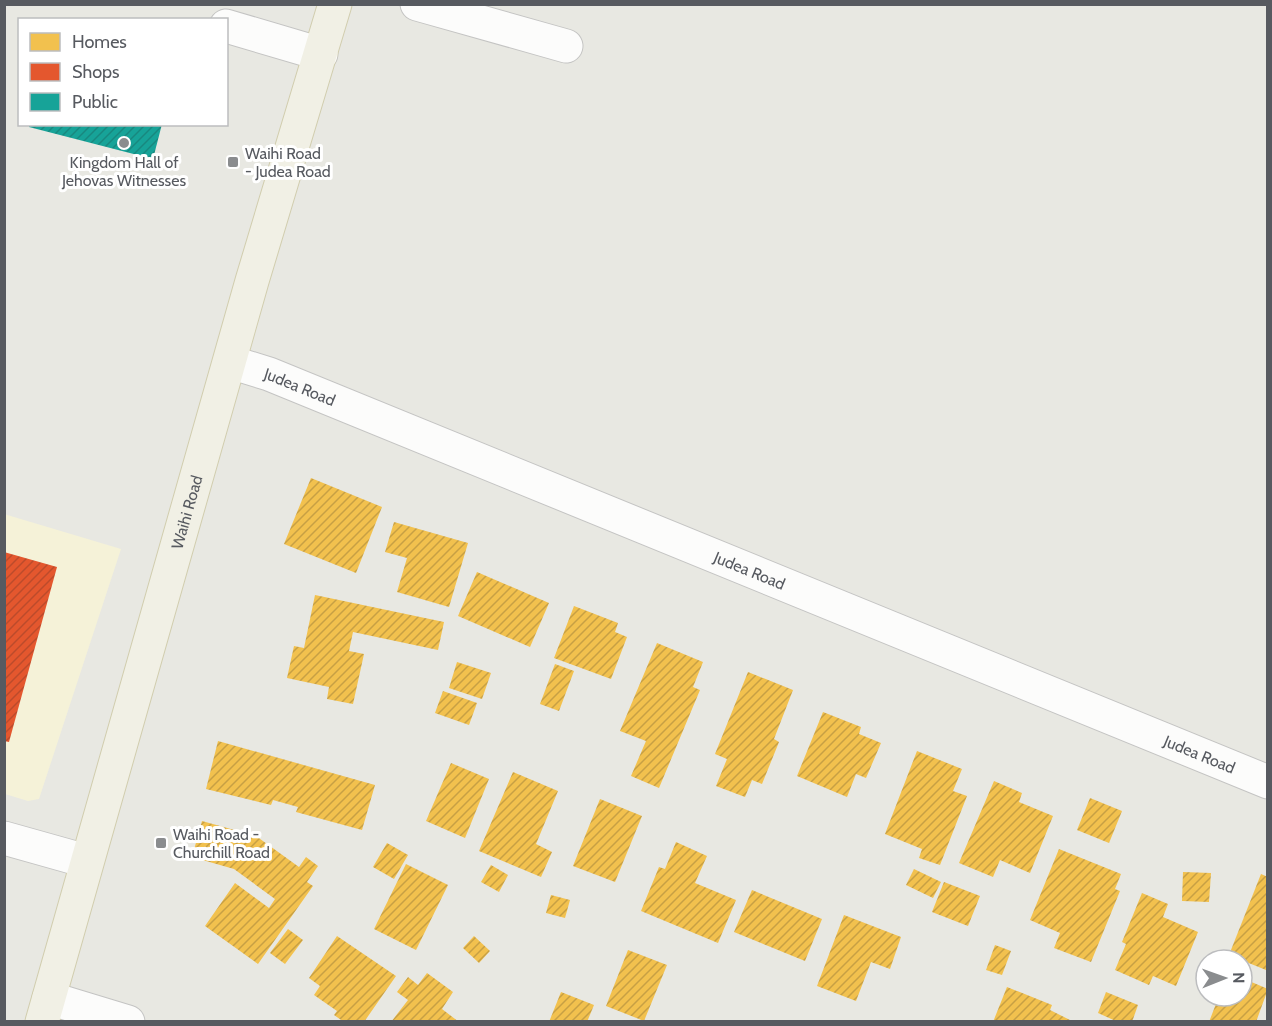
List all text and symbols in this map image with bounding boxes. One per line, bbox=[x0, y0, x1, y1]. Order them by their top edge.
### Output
legend bbox=[18, 18, 228, 126]
text: Homes bbox=[72, 31, 127, 53]
text: Shops bbox=[72, 61, 120, 83]
text: Public bbox=[72, 91, 118, 113]
marker: Kingdom Hall of Jehovas Witnesses bbox=[117, 136, 131, 150]
place label: Waihi Road - Judea Road bbox=[245, 144, 331, 181]
place label: Kingdom Hall of Jehovas Witnesses bbox=[61, 153, 186, 190]
marker: Waihi Road - Judea Road bbox=[226, 155, 240, 169]
street label: Judea Road bbox=[261, 364, 338, 410]
street label: Waihi Road bbox=[167, 473, 206, 551]
street label: Judea Road bbox=[710, 547, 788, 594]
street label: Judea Road bbox=[1160, 731, 1238, 778]
place label: Waihi Road - Churchill Road bbox=[173, 825, 270, 862]
marker: Waihi Road - Churchill Road bbox=[154, 836, 168, 850]
north arrow bbox=[1194, 948, 1254, 1008]
text: N bbox=[1229, 972, 1248, 984]

